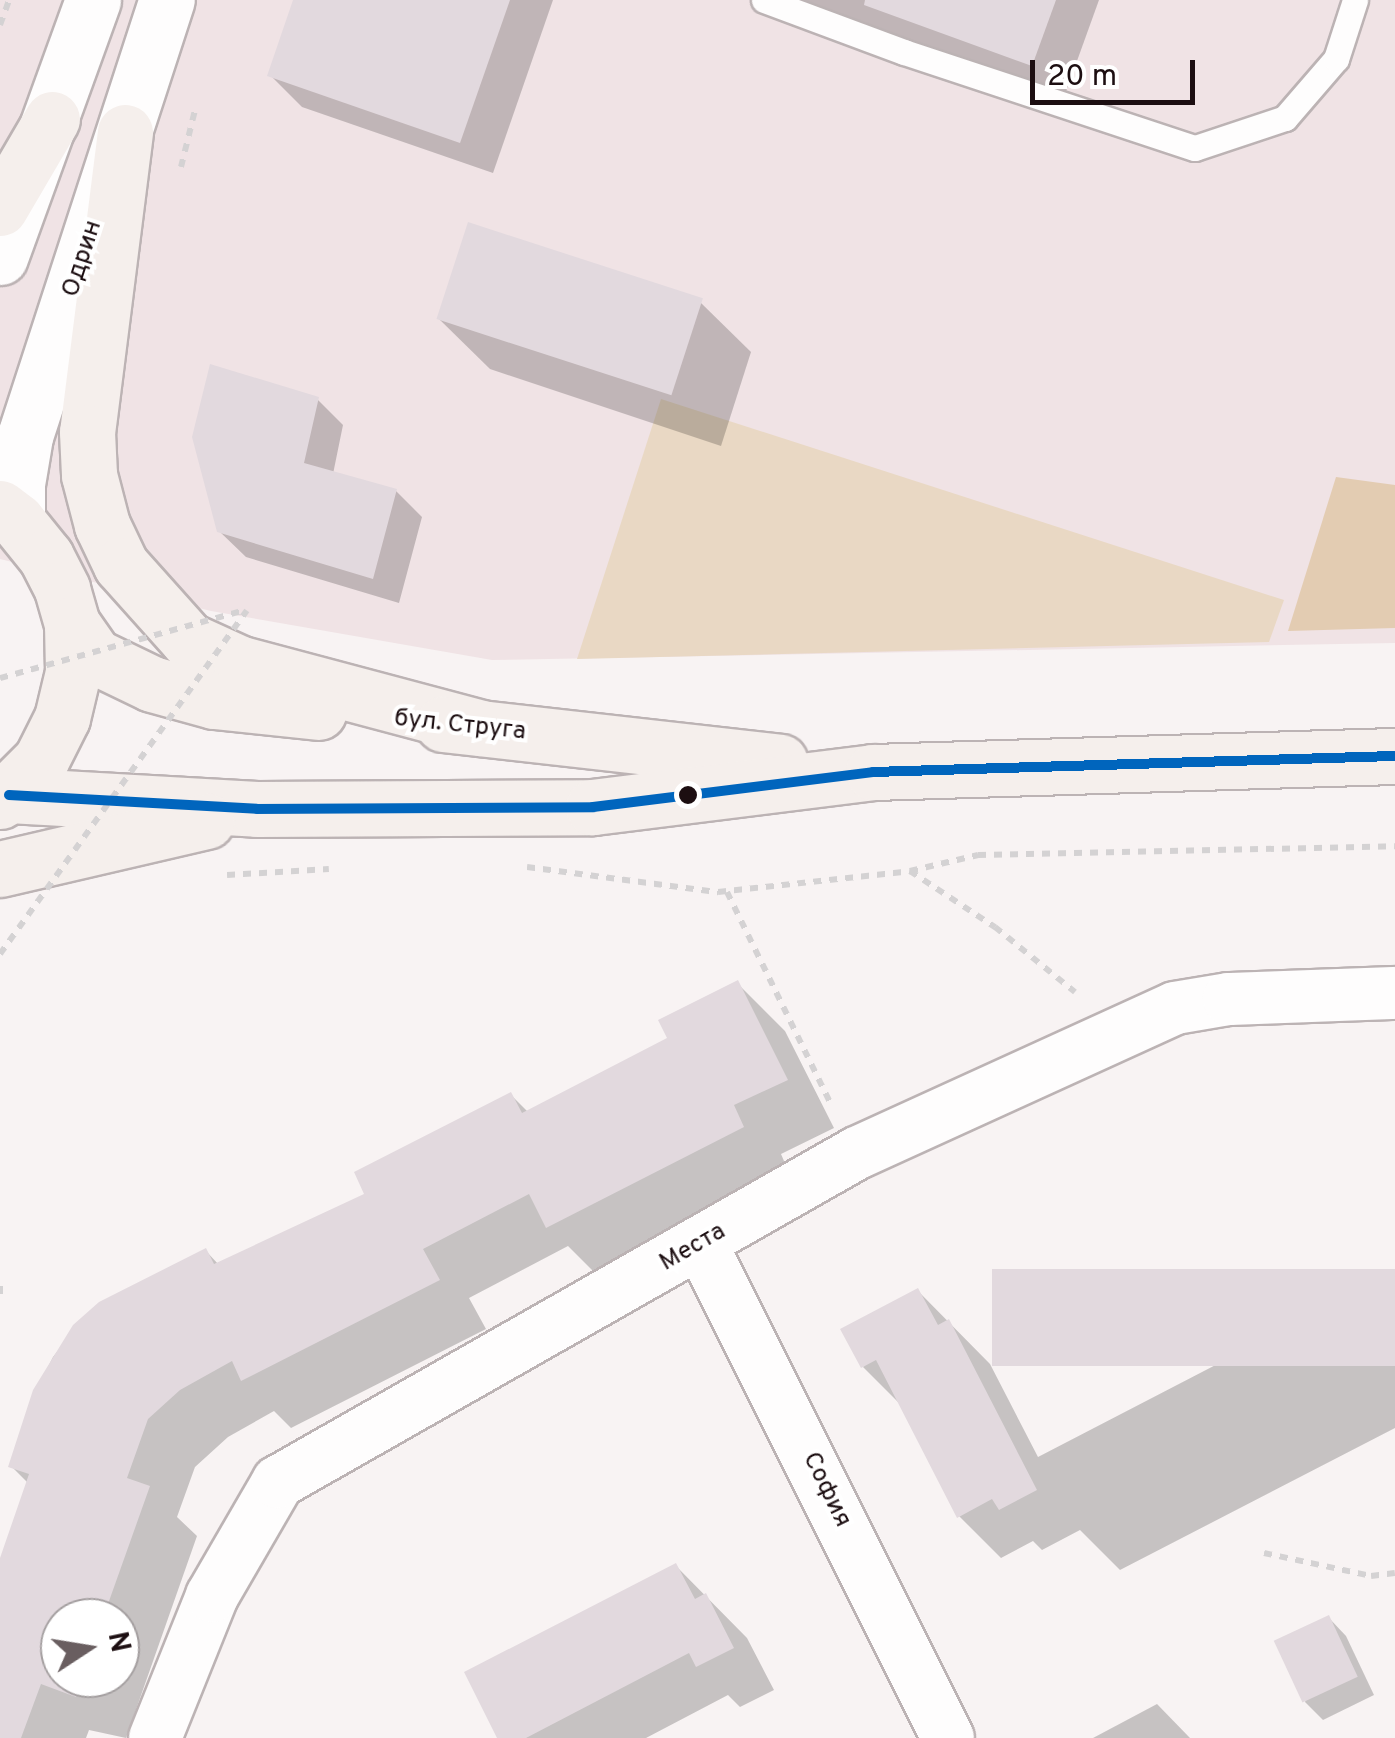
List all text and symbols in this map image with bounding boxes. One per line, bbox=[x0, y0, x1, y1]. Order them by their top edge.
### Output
scale bar bbox=[1035, 40, 1200, 102]
text: 20 m bbox=[1047, 59, 1117, 96]
street label: Одрин bbox=[57, 217, 109, 301]
street label: бул. Струга bbox=[393, 704, 527, 748]
unlabelled marker bbox=[678, 785, 698, 805]
street label: Места bbox=[655, 1217, 731, 1279]
street label: София bbox=[795, 1448, 857, 1532]
north arrow bbox=[40, 1598, 140, 1698]
text: N bbox=[98, 1629, 137, 1656]

